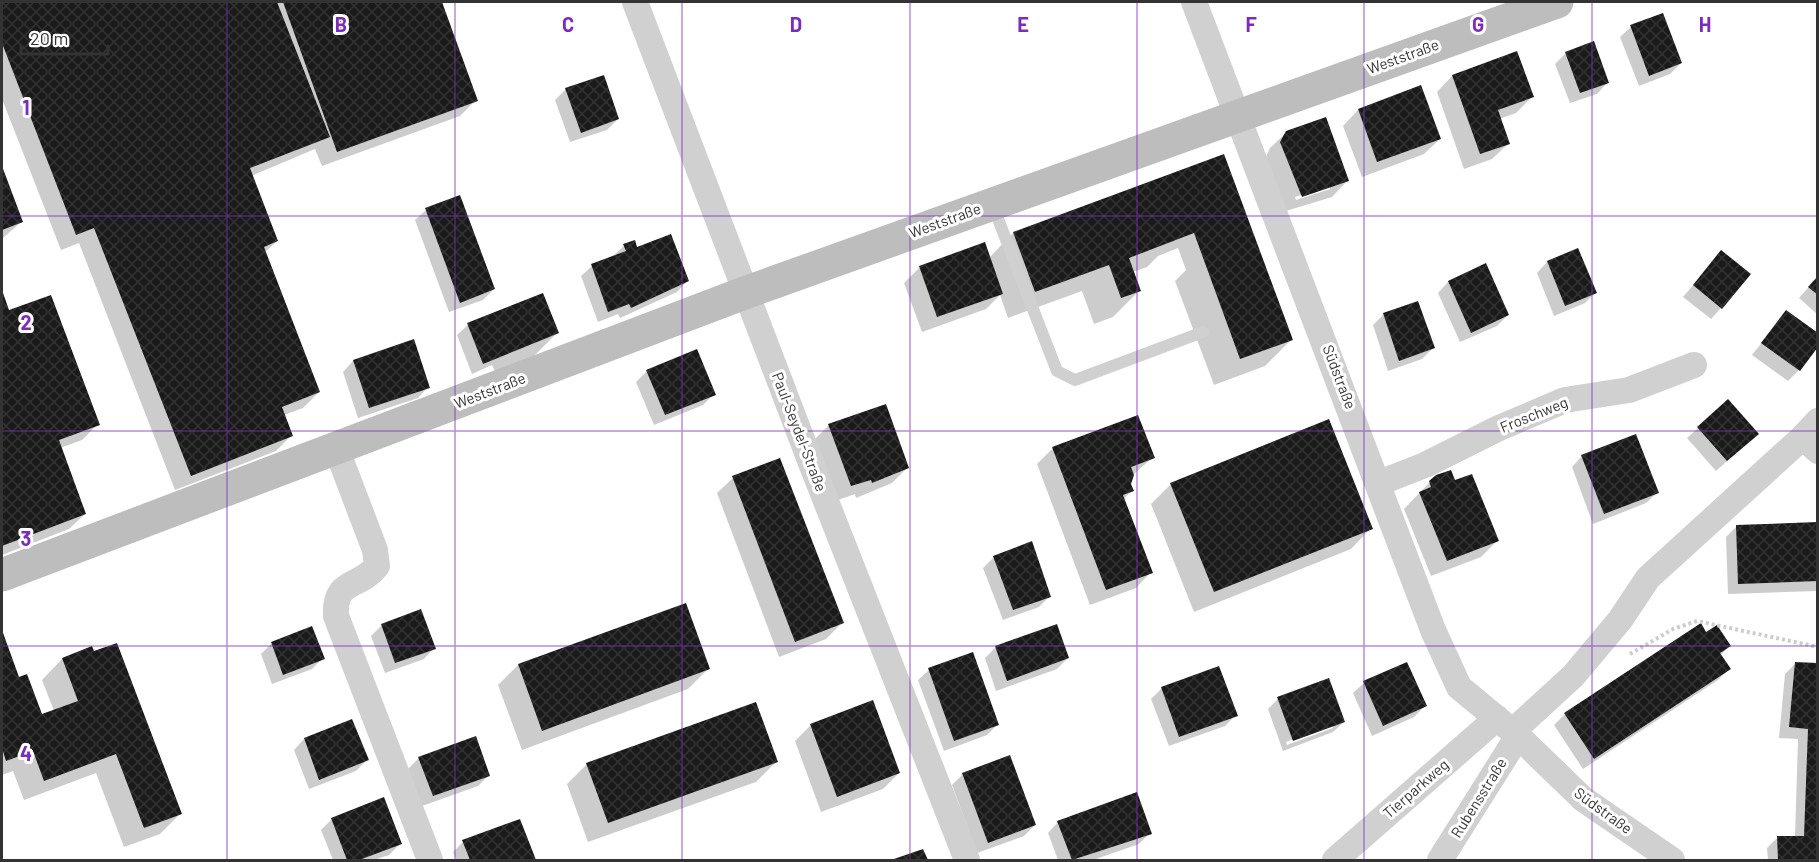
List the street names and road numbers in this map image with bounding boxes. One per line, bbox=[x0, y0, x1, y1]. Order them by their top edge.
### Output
street label: Weststraße bbox=[1364, 35, 1441, 77]
street label: Weststraße bbox=[906, 199, 983, 241]
street label: Südstraße bbox=[1320, 342, 1360, 411]
street label: Weststraße bbox=[451, 368, 528, 412]
street label: Paul-Seydel-Straße bbox=[769, 369, 831, 494]
street label: Froschweg bbox=[1497, 392, 1570, 436]
street label: Rubensstraße bbox=[1447, 754, 1510, 841]
street label: Tierparkweg bbox=[1379, 755, 1452, 822]
street label: Südstraße bbox=[1571, 783, 1636, 837]

